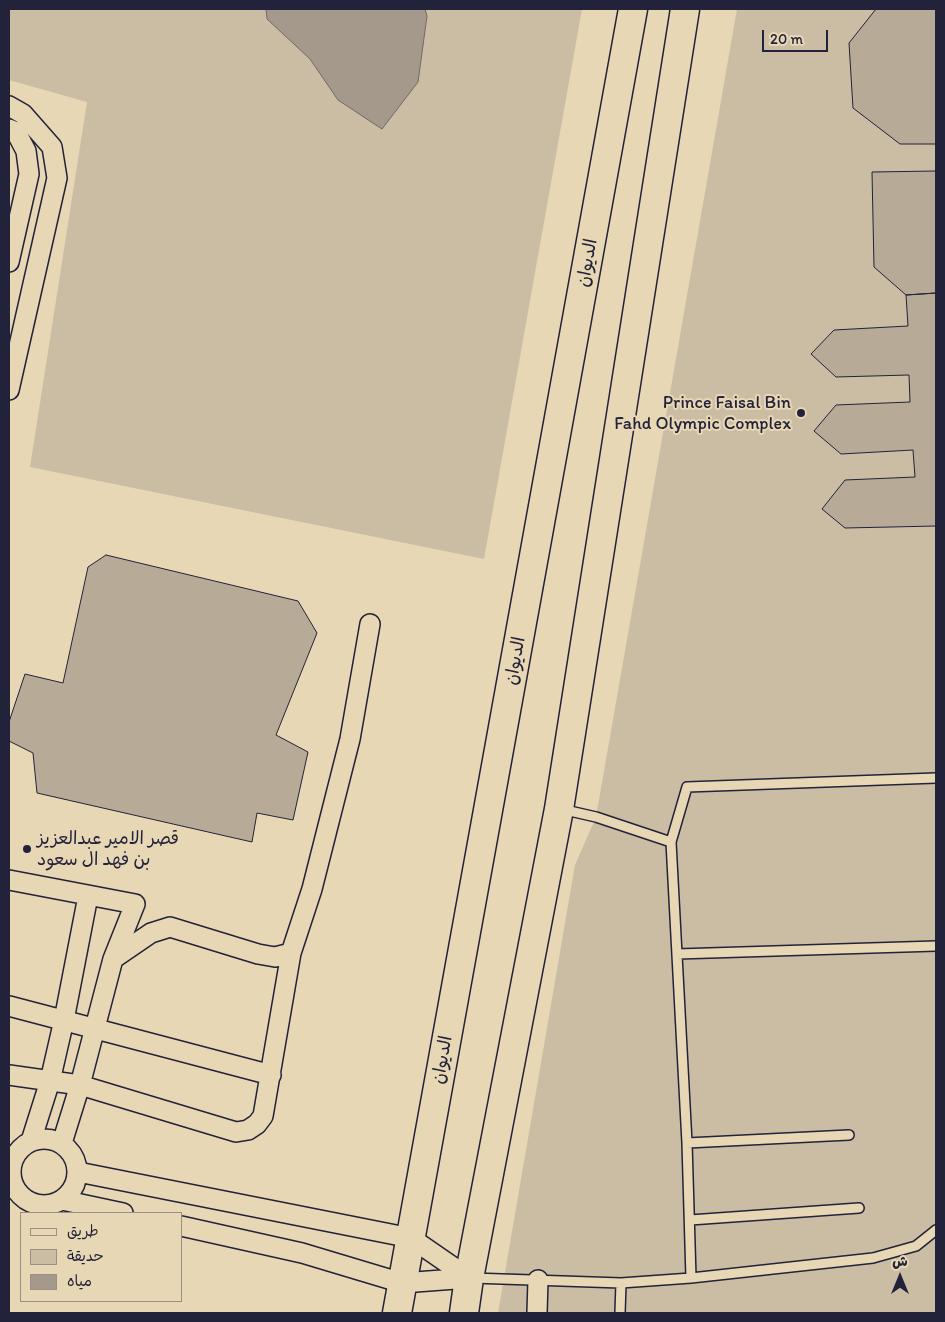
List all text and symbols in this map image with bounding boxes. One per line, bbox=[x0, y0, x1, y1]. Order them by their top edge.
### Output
scale bar bbox=[765, 20, 831, 52]
text: 20 m bbox=[770, 30, 803, 48]
street label: الديوان bbox=[573, 237, 603, 289]
place label: Prince Faisal Bin Fahd Olympic Complex bbox=[614, 392, 791, 434]
marker: Prince Faisal Bin Fahd Olympic Complex bbox=[795, 407, 807, 419]
street label: الديوان bbox=[501, 635, 531, 687]
place label: قصر الامير عبدالعزيز بن فهد ال سعود bbox=[37, 828, 179, 871]
marker: قصر الامير عبدالعزيز بن فهد ال سعود bbox=[21, 843, 33, 855]
street label: الديوان bbox=[428, 1034, 458, 1086]
legend bbox=[20, 1212, 182, 1302]
text: طريق bbox=[67, 1222, 99, 1240]
text: حديقة bbox=[67, 1247, 104, 1265]
north arrow bbox=[875, 1252, 925, 1302]
text: ش bbox=[892, 1253, 908, 1270]
text: مياه bbox=[67, 1272, 92, 1290]

